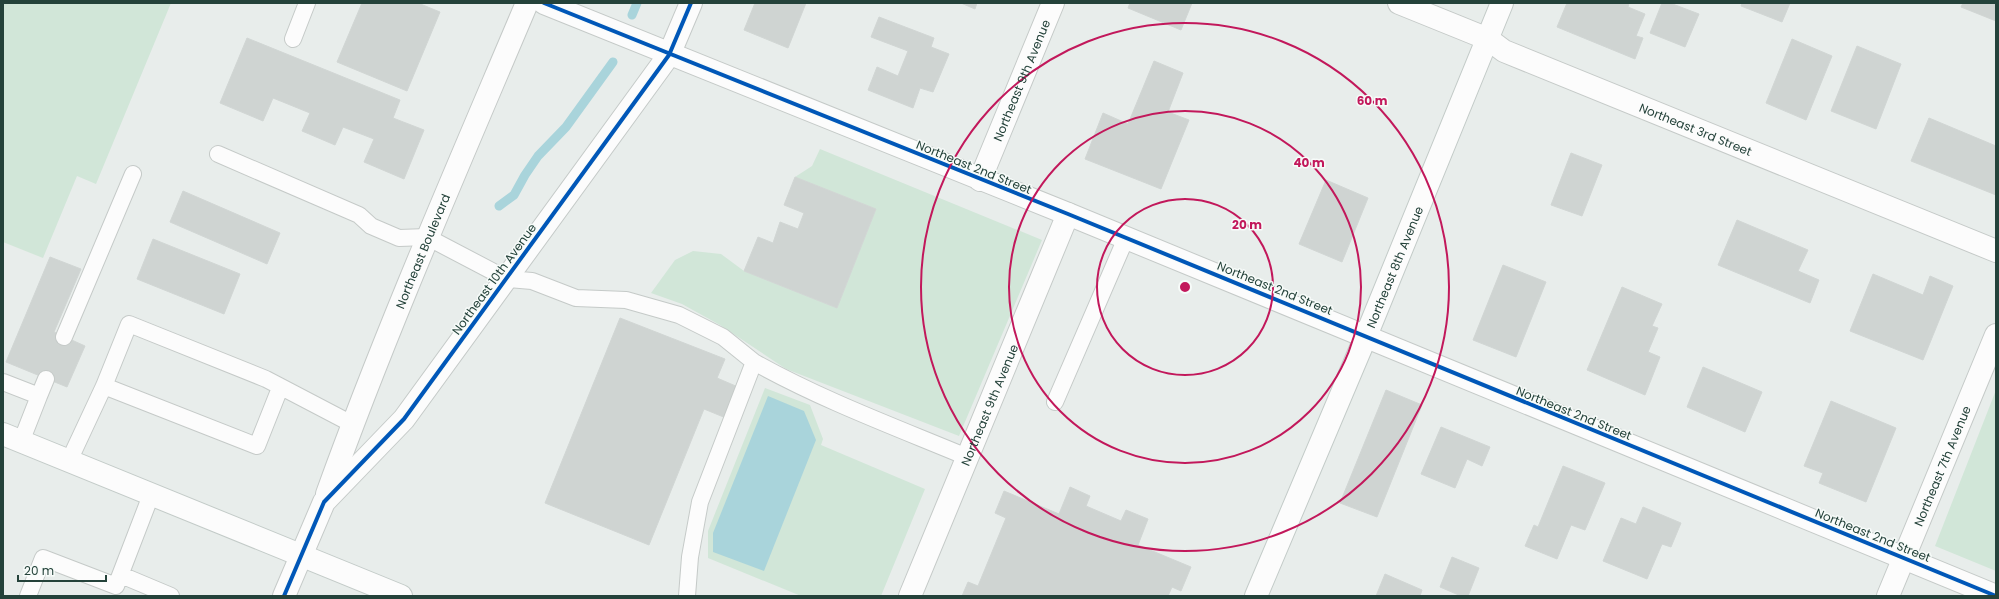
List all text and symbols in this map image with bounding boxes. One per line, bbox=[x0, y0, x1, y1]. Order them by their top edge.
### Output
street label: Northeast 9th Avenue bbox=[989, 17, 1054, 144]
text: 60 m bbox=[1357, 92, 1388, 109]
street label: Northeast 3rd Street bbox=[1637, 98, 1755, 159]
street label: Northeast 2nd Street bbox=[914, 136, 1034, 198]
text: 40 m bbox=[1293, 154, 1325, 171]
street label: Northeast Boulevard bbox=[391, 191, 454, 311]
street label: Northeast 8th Avenue bbox=[1362, 203, 1427, 330]
text: 20 m bbox=[1232, 216, 1262, 233]
street label: Northeast 10th Avenue bbox=[448, 220, 540, 338]
street label: Northeast 2nd Street bbox=[1215, 257, 1335, 319]
centre of rings bbox=[1178, 280, 1192, 294]
street label: Northeast 9th Avenue bbox=[956, 341, 1022, 468]
street label: Northeast 2nd Street bbox=[1514, 382, 1634, 444]
street label: Northeast 7th Avenue bbox=[1909, 403, 1974, 529]
street label: Northeast 2nd Street bbox=[1813, 504, 1933, 566]
scale bar bbox=[18, 557, 106, 583]
text: 20 m bbox=[24, 562, 54, 579]

